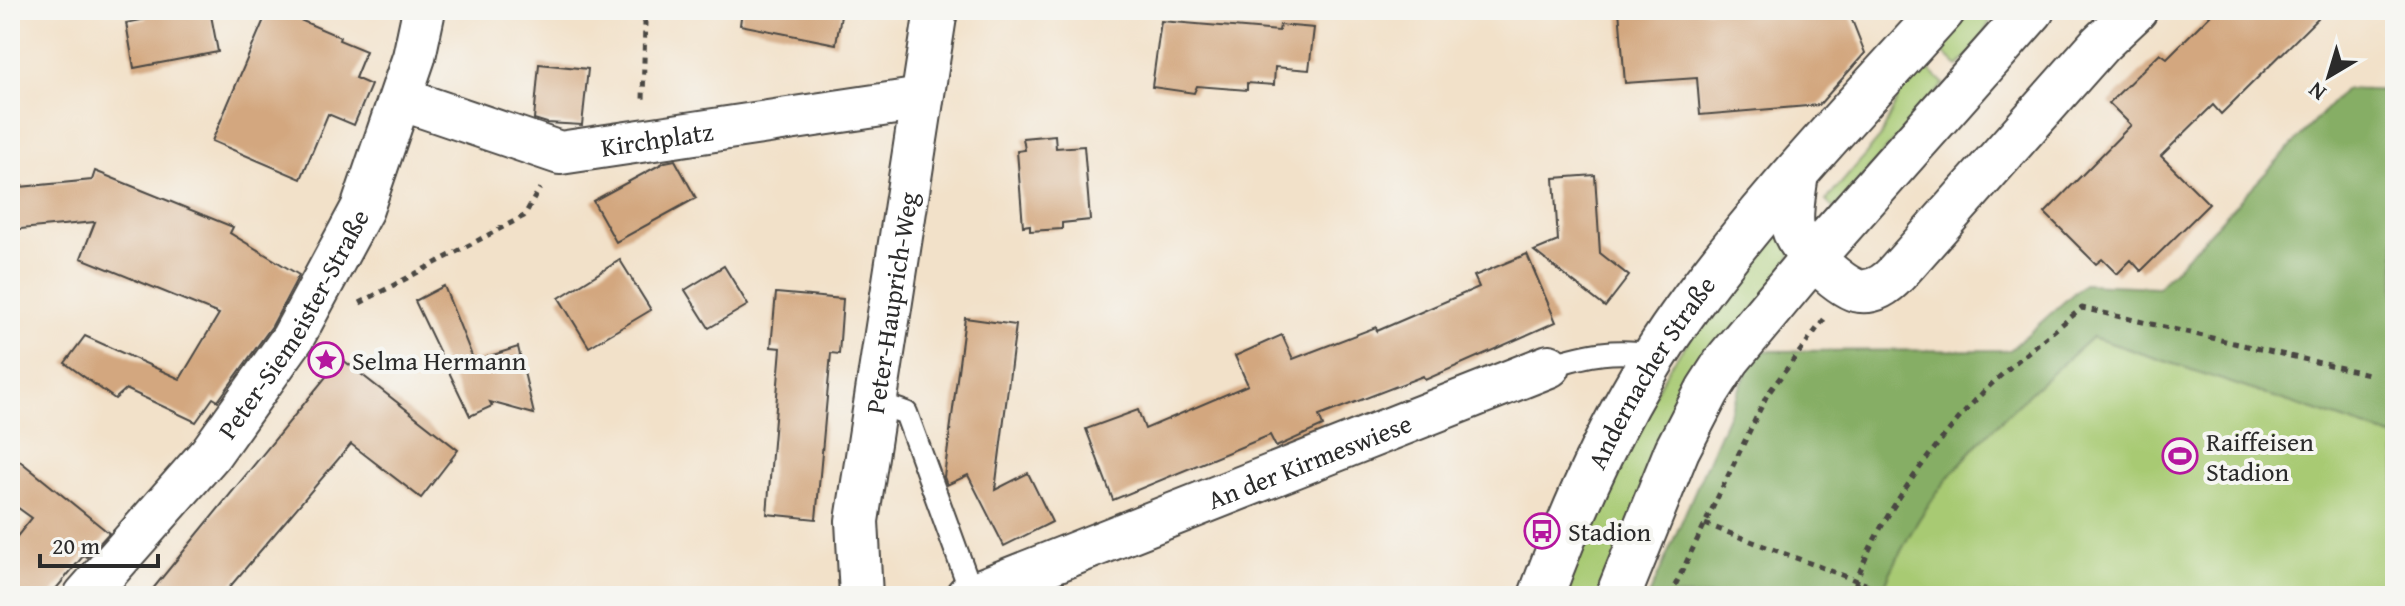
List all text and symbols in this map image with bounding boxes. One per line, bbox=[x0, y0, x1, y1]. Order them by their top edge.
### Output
north arrow bbox=[2289, 36, 2369, 116]
text: N bbox=[2301, 74, 2332, 109]
street label: Kirchplatz bbox=[598, 111, 716, 166]
street label: Peter-Hauprich-Weg bbox=[854, 189, 927, 416]
street label: Peter-Siemeister-Straße bbox=[207, 202, 378, 447]
street label: Andernacher Straße bbox=[1577, 267, 1724, 475]
place icon: Selma Hermann bbox=[307, 341, 345, 379]
place label: Selma Hermann bbox=[352, 341, 527, 380]
street label: An der Kirmeswiese bbox=[1201, 403, 1417, 519]
place label: Raiffeisen Stadion bbox=[2206, 422, 2314, 491]
sports icon: Raiffeisen Stadion bbox=[2161, 437, 2199, 475]
bus stop icon: Stadion bbox=[1523, 512, 1561, 550]
place label: Stadion bbox=[1568, 512, 1652, 551]
scale bar bbox=[40, 518, 158, 568]
text: 20 m bbox=[52, 528, 100, 563]

